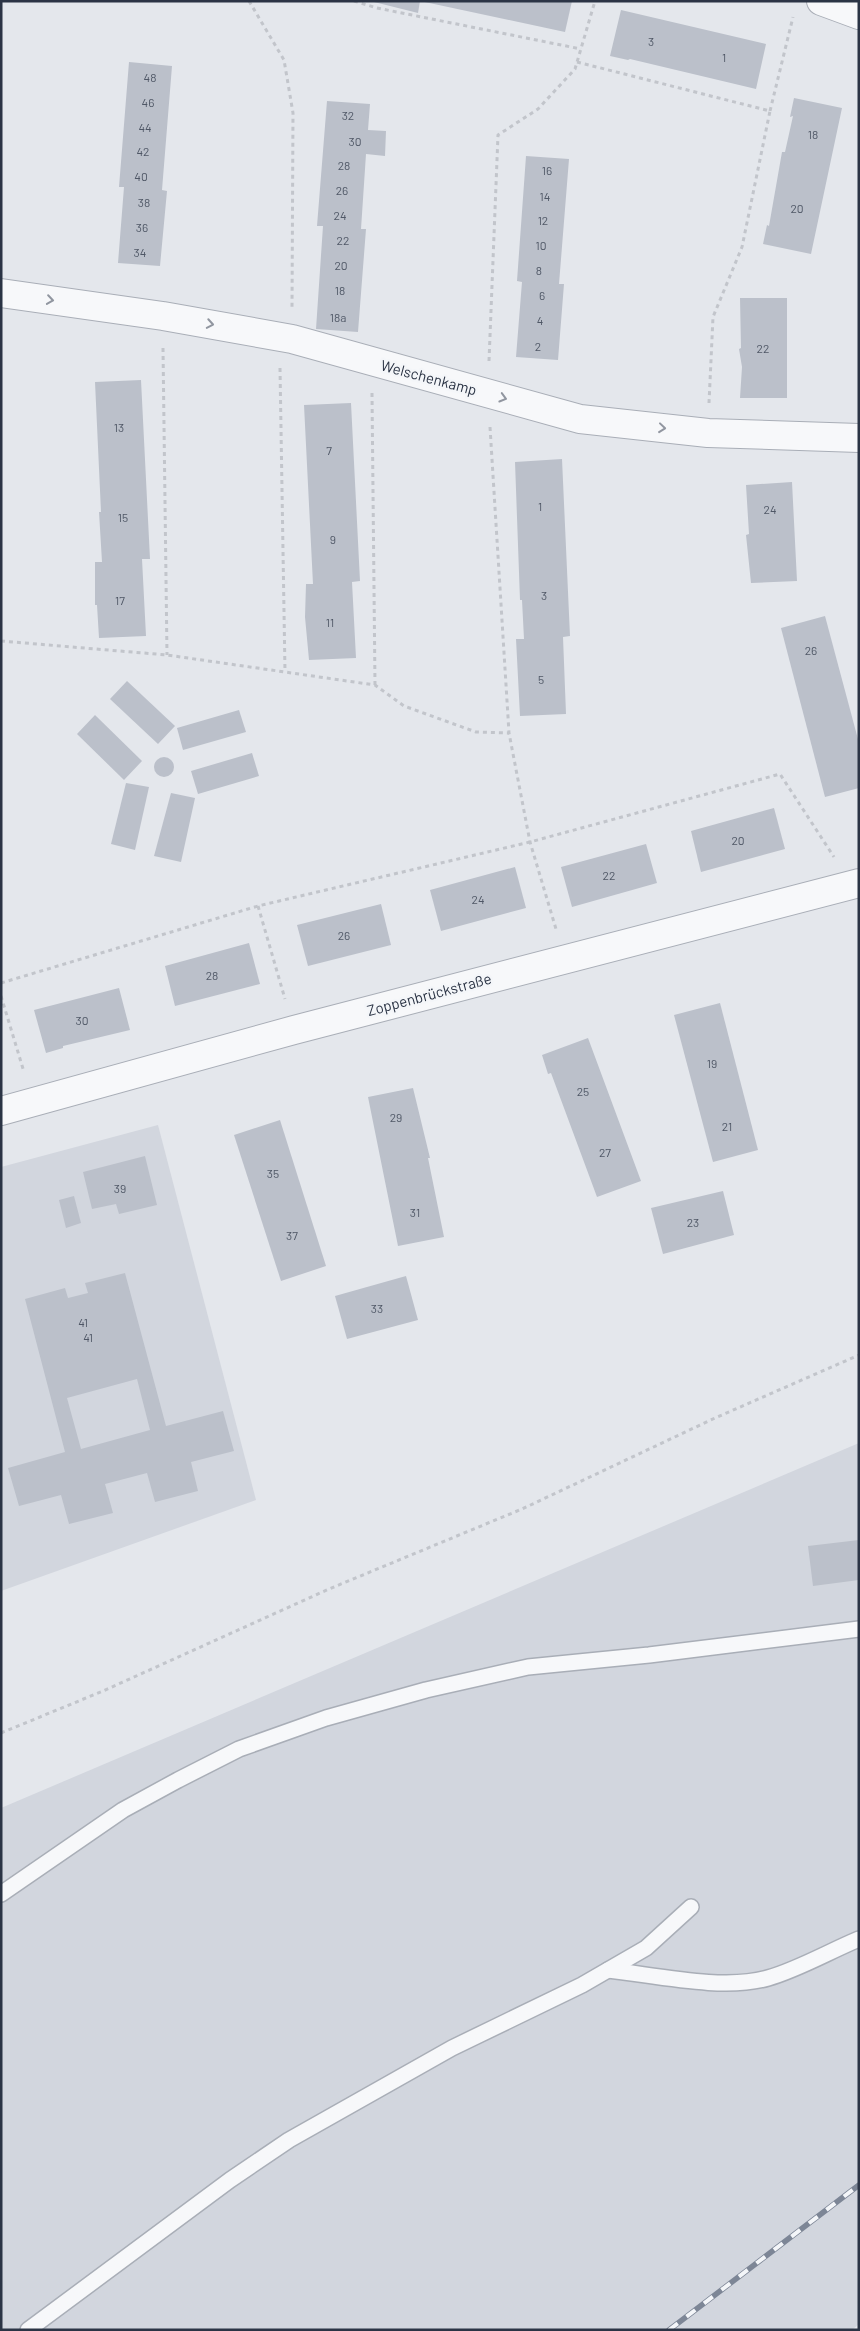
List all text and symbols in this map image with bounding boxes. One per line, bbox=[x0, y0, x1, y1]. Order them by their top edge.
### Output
house number: 3 bbox=[648, 34, 654, 48]
house number: 1 bbox=[722, 50, 726, 64]
house number: 48 bbox=[144, 70, 156, 84]
house number: 46 bbox=[142, 95, 154, 109]
house number: 32 bbox=[342, 108, 354, 122]
house number: 44 bbox=[138, 120, 152, 134]
house number: 18 bbox=[808, 127, 818, 141]
house number: 30 bbox=[349, 134, 361, 148]
house number: 42 bbox=[136, 144, 150, 158]
house number: 28 bbox=[338, 158, 350, 172]
house number: 16 bbox=[542, 163, 552, 177]
house number: 40 bbox=[134, 169, 148, 183]
house number: 26 bbox=[336, 183, 348, 197]
house number: 14 bbox=[540, 189, 550, 203]
house number: 38 bbox=[138, 195, 150, 209]
house number: 20 bbox=[790, 201, 804, 215]
house number: 24 bbox=[333, 208, 347, 222]
house number: 12 bbox=[538, 213, 548, 227]
house number: 36 bbox=[136, 220, 148, 234]
house number: 22 bbox=[337, 233, 349, 247]
house number: 10 bbox=[536, 238, 546, 252]
house number: 34 bbox=[134, 245, 146, 259]
house number: 20 bbox=[334, 258, 348, 272]
house number: 8 bbox=[536, 263, 542, 277]
house number: 18 bbox=[335, 283, 345, 297]
house number: 6 bbox=[539, 288, 545, 302]
one-way arrow bbox=[46, 294, 54, 305]
house number: 18a bbox=[330, 310, 346, 324]
house number: 4 bbox=[537, 313, 543, 327]
one-way arrow bbox=[206, 319, 215, 329]
house number: 2 bbox=[535, 339, 541, 353]
house number: 22 bbox=[757, 341, 769, 355]
street label: Welschenkamp bbox=[379, 356, 479, 398]
one-way arrow bbox=[499, 392, 507, 402]
house number: 13 bbox=[114, 420, 124, 434]
one-way arrow bbox=[659, 422, 667, 433]
house number: 7 bbox=[326, 443, 332, 457]
house number: 1 bbox=[538, 499, 542, 513]
house number: 24 bbox=[763, 502, 777, 516]
house number: 15 bbox=[118, 510, 128, 524]
house number: 9 bbox=[330, 532, 336, 546]
house number: 3 bbox=[541, 588, 547, 602]
house number: 17 bbox=[115, 593, 125, 607]
house number: 11 bbox=[326, 615, 334, 629]
house number: 26 bbox=[805, 643, 817, 657]
house number: 5 bbox=[538, 672, 544, 686]
house number: 20 bbox=[731, 833, 745, 847]
house number: 22 bbox=[603, 868, 615, 882]
house number: 24 bbox=[471, 892, 485, 906]
house number: 26 bbox=[338, 928, 350, 942]
house number: 28 bbox=[206, 968, 218, 982]
street label: Zoppenbrückstraße bbox=[365, 969, 493, 1019]
house number: 30 bbox=[76, 1013, 88, 1027]
house number: 19 bbox=[707, 1056, 717, 1070]
house number: 25 bbox=[577, 1084, 589, 1098]
house number: 29 bbox=[390, 1110, 402, 1124]
house number: 21 bbox=[722, 1119, 732, 1133]
house number: 27 bbox=[599, 1145, 611, 1159]
house number: 35 bbox=[267, 1166, 279, 1180]
house number: 39 bbox=[114, 1181, 126, 1195]
house number: 31 bbox=[410, 1205, 420, 1219]
house number: 23 bbox=[687, 1215, 699, 1229]
house number: 37 bbox=[286, 1228, 298, 1242]
house number: 33 bbox=[371, 1301, 383, 1315]
house number: 41 bbox=[78, 1315, 88, 1329]
house number: 41 bbox=[83, 1330, 93, 1344]

